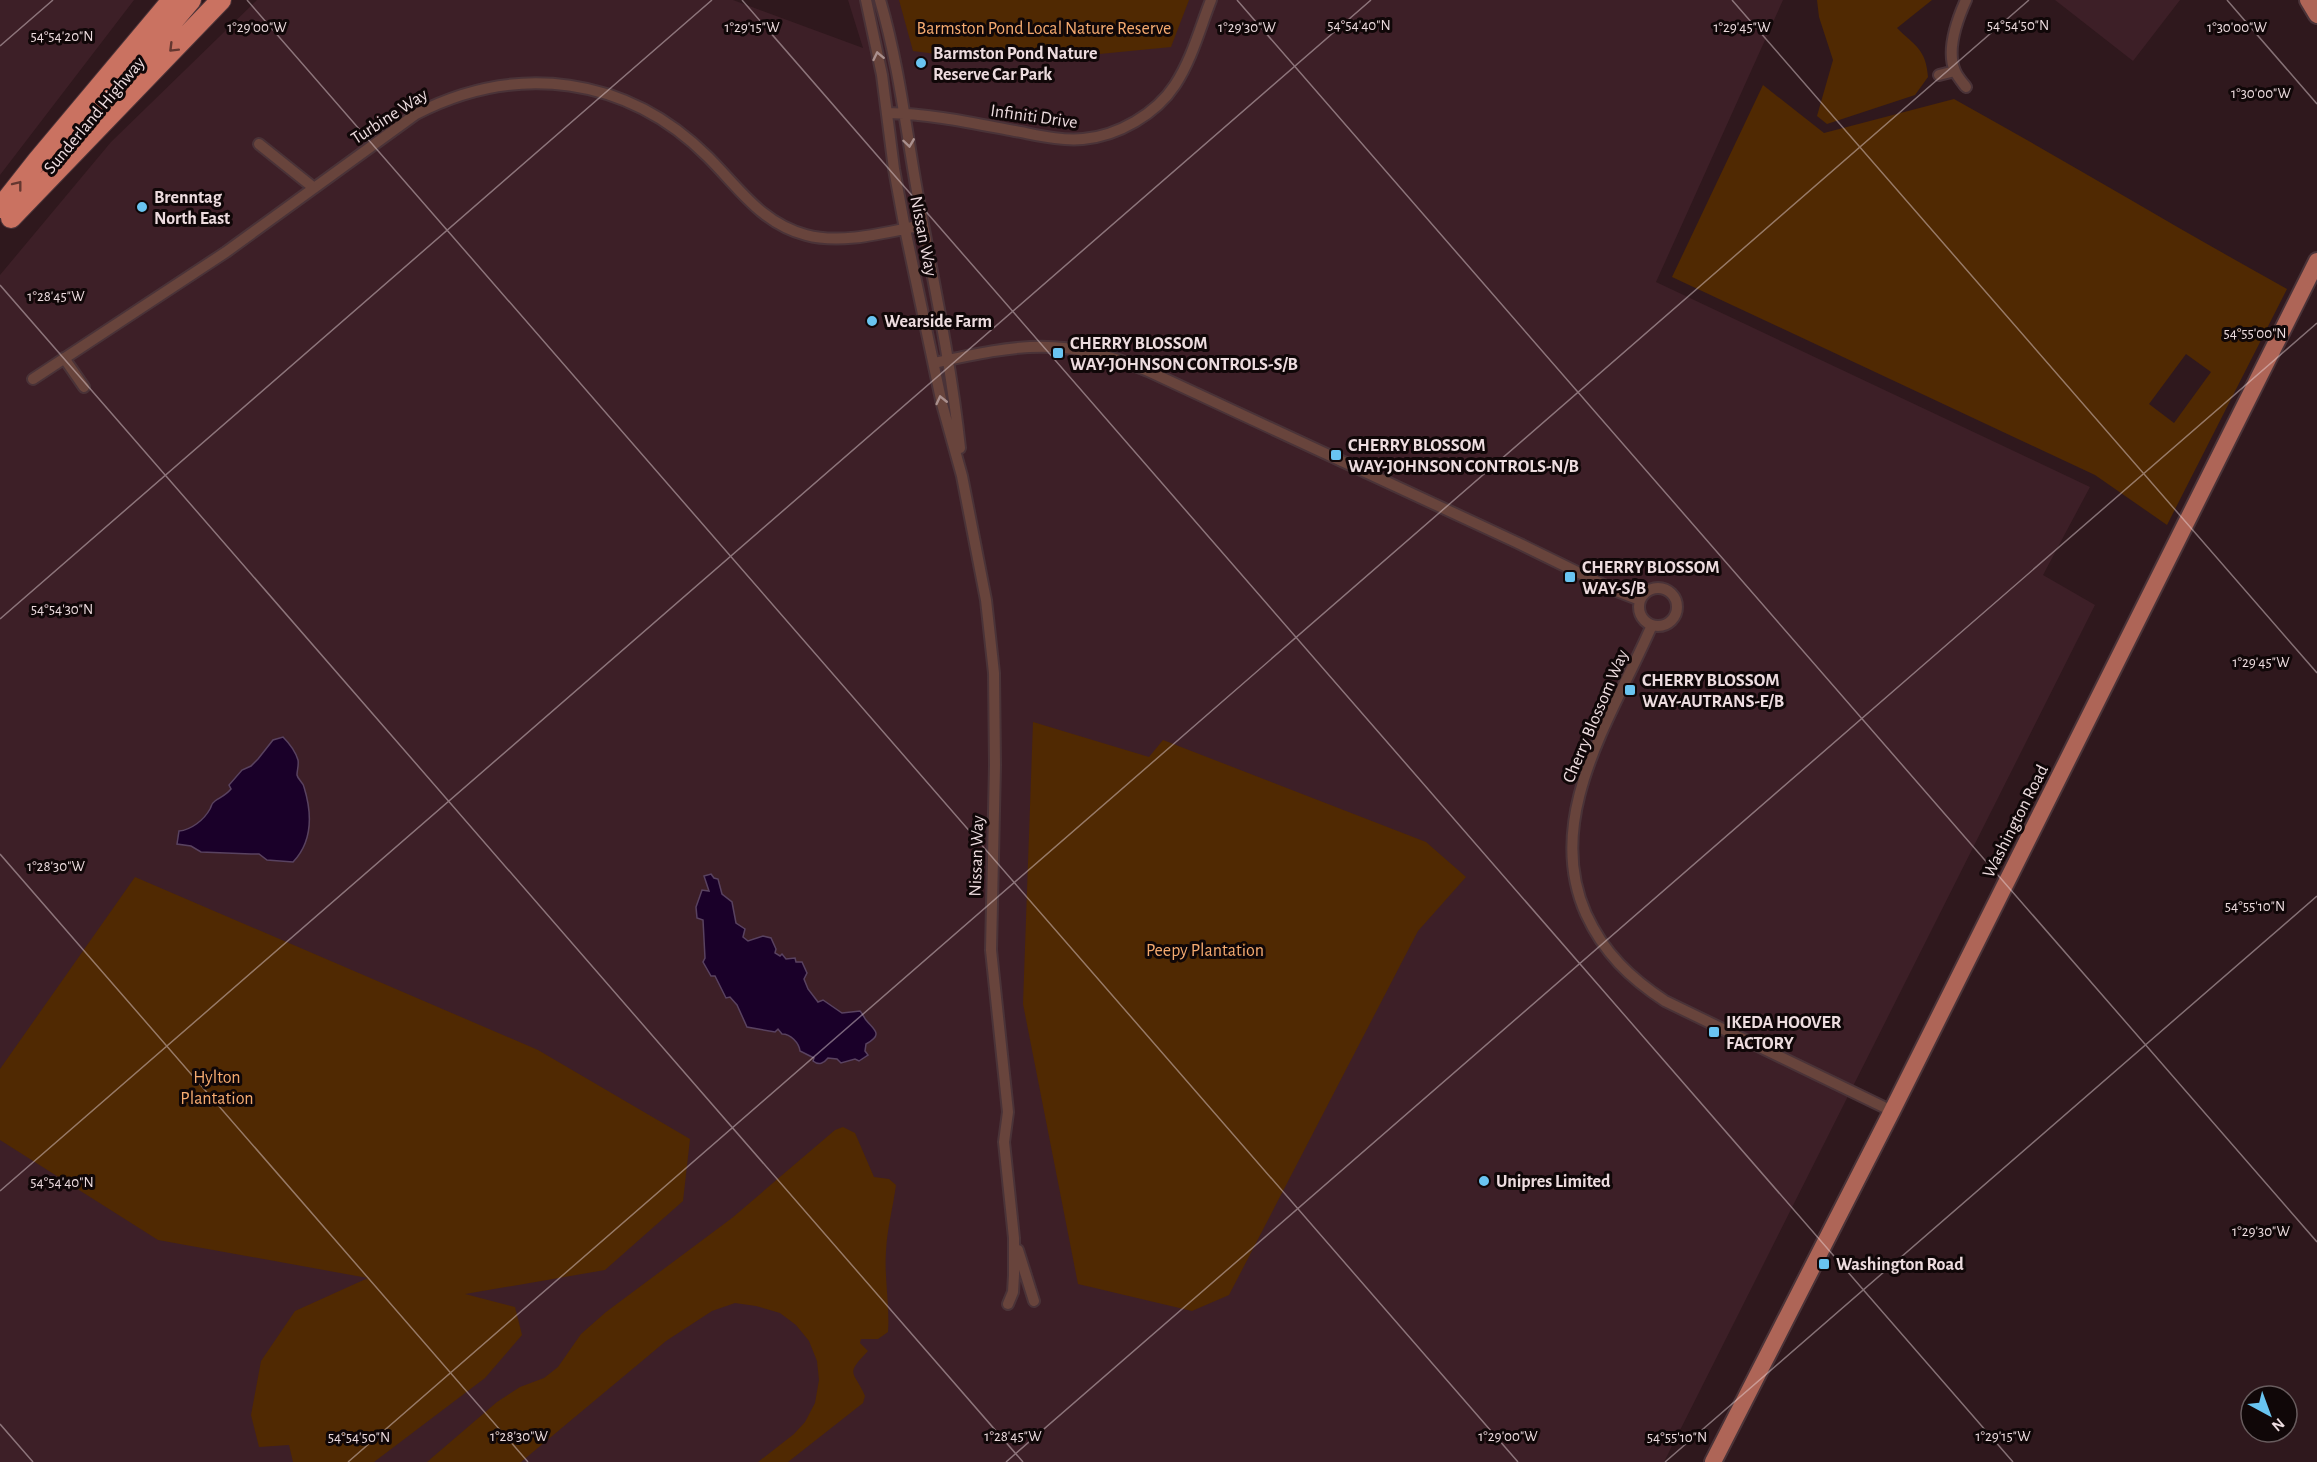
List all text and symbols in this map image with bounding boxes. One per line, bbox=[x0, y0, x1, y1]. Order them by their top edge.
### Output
text: 54°54'40"N bbox=[1327, 18, 1391, 33]
text: 54°54'50"N bbox=[1987, 18, 2049, 33]
text: 1°29'00"W bbox=[227, 20, 287, 35]
text: 1°29'15"W bbox=[724, 20, 780, 35]
park label: Barmston Pond Local Nature Reserve bbox=[917, 20, 1171, 38]
text: 1°29'30"W bbox=[1218, 20, 1277, 35]
text: 1°29'45"W bbox=[1713, 20, 1771, 35]
text: 1°30'00"W bbox=[2207, 20, 2267, 35]
text: 54°54'20"N bbox=[30, 29, 94, 44]
one-way arrow bbox=[170, 40, 181, 51]
place label: Barmston Pond Nature Reserve Car Park bbox=[933, 45, 1098, 84]
one-way arrow bbox=[873, 52, 886, 62]
street label: Sunderland Highway bbox=[41, 54, 149, 178]
marker: Barmston Pond Nature Reserve Car Park bbox=[914, 56, 928, 70]
street label: Turbine Way bbox=[348, 85, 431, 148]
text: 1°30'00"W bbox=[2231, 86, 2291, 101]
street label: Infiniti Drive bbox=[989, 102, 1079, 132]
one-way arrow bbox=[902, 138, 915, 147]
one-way arrow bbox=[11, 180, 22, 191]
place label: Brenntag North East bbox=[154, 189, 230, 228]
street label: Nissan Way bbox=[906, 195, 940, 278]
marker: Brenntag North East bbox=[135, 200, 149, 214]
text: 1°28'45"W bbox=[27, 289, 85, 304]
place label: Wearside Farm bbox=[884, 313, 992, 331]
marker: Wearside Farm bbox=[865, 314, 879, 328]
text: 54°55'00"N bbox=[2223, 326, 2287, 341]
place label: CHERRY BLOSSOM WAY-JOHNSON CONTROLS-S/B bbox=[1070, 335, 1298, 374]
marker: CHERRY BLOSSOM WAY-JOHNSON CONTROLS-S/B bbox=[1051, 346, 1065, 360]
one-way arrow bbox=[936, 395, 949, 405]
place label: CHERRY BLOSSOM WAY-JOHNSON CONTROLS-N/B bbox=[1348, 437, 1579, 476]
marker: CHERRY BLOSSOM WAY-JOHNSON CONTROLS-N/B bbox=[1329, 448, 1343, 462]
place label: CHERRY BLOSSOM WAY-S/B bbox=[1582, 559, 1720, 598]
marker: CHERRY BLOSSOM WAY-S/B bbox=[1563, 570, 1577, 584]
text: 54°54'30"N bbox=[31, 602, 93, 617]
street label: Cherry Blossom Way bbox=[1560, 647, 1632, 786]
text: 1°29'45"W bbox=[2232, 655, 2290, 670]
place label: CHERRY BLOSSOM WAY-AUTRANS-E/B bbox=[1642, 672, 1784, 711]
marker: CHERRY BLOSSOM WAY-AUTRANS-E/B bbox=[1623, 683, 1637, 697]
street label: Washington Road bbox=[1980, 762, 2052, 881]
street label: Nissan Way bbox=[967, 815, 987, 897]
text: 1°28'30"W bbox=[27, 859, 86, 874]
text: 54°55'10"N bbox=[2225, 899, 2285, 914]
park label: Peepy Plantation bbox=[1146, 942, 1264, 960]
place label: IKEDA HOOVER FACTORY bbox=[1726, 1014, 1842, 1053]
marker: IKEDA HOOVER FACTORY bbox=[1707, 1025, 1721, 1039]
park label: Hylton Plantation bbox=[180, 1069, 254, 1108]
place label: Unipres Limited bbox=[1496, 1173, 1611, 1191]
marker: Unipres Limited bbox=[1477, 1174, 1491, 1188]
text: 54°54'40"N bbox=[30, 1175, 94, 1190]
text: 1°29'30"W bbox=[2232, 1224, 2291, 1239]
place label: Washington Road bbox=[1836, 1256, 1964, 1274]
marker: Washington Road bbox=[1817, 1257, 1831, 1271]
north arrow bbox=[2239, 1384, 2299, 1444]
text: N bbox=[2269, 1415, 2288, 1434]
text: 1°28'30"W bbox=[490, 1429, 549, 1444]
text: 1°28'45"W bbox=[984, 1429, 1042, 1444]
text: 1°29'00"W bbox=[1478, 1429, 1538, 1444]
text: 1°29'15"W bbox=[1975, 1429, 2031, 1444]
text: 54°54'50"N bbox=[328, 1430, 390, 1445]
text: 54°55'10"N bbox=[1647, 1430, 1707, 1445]

